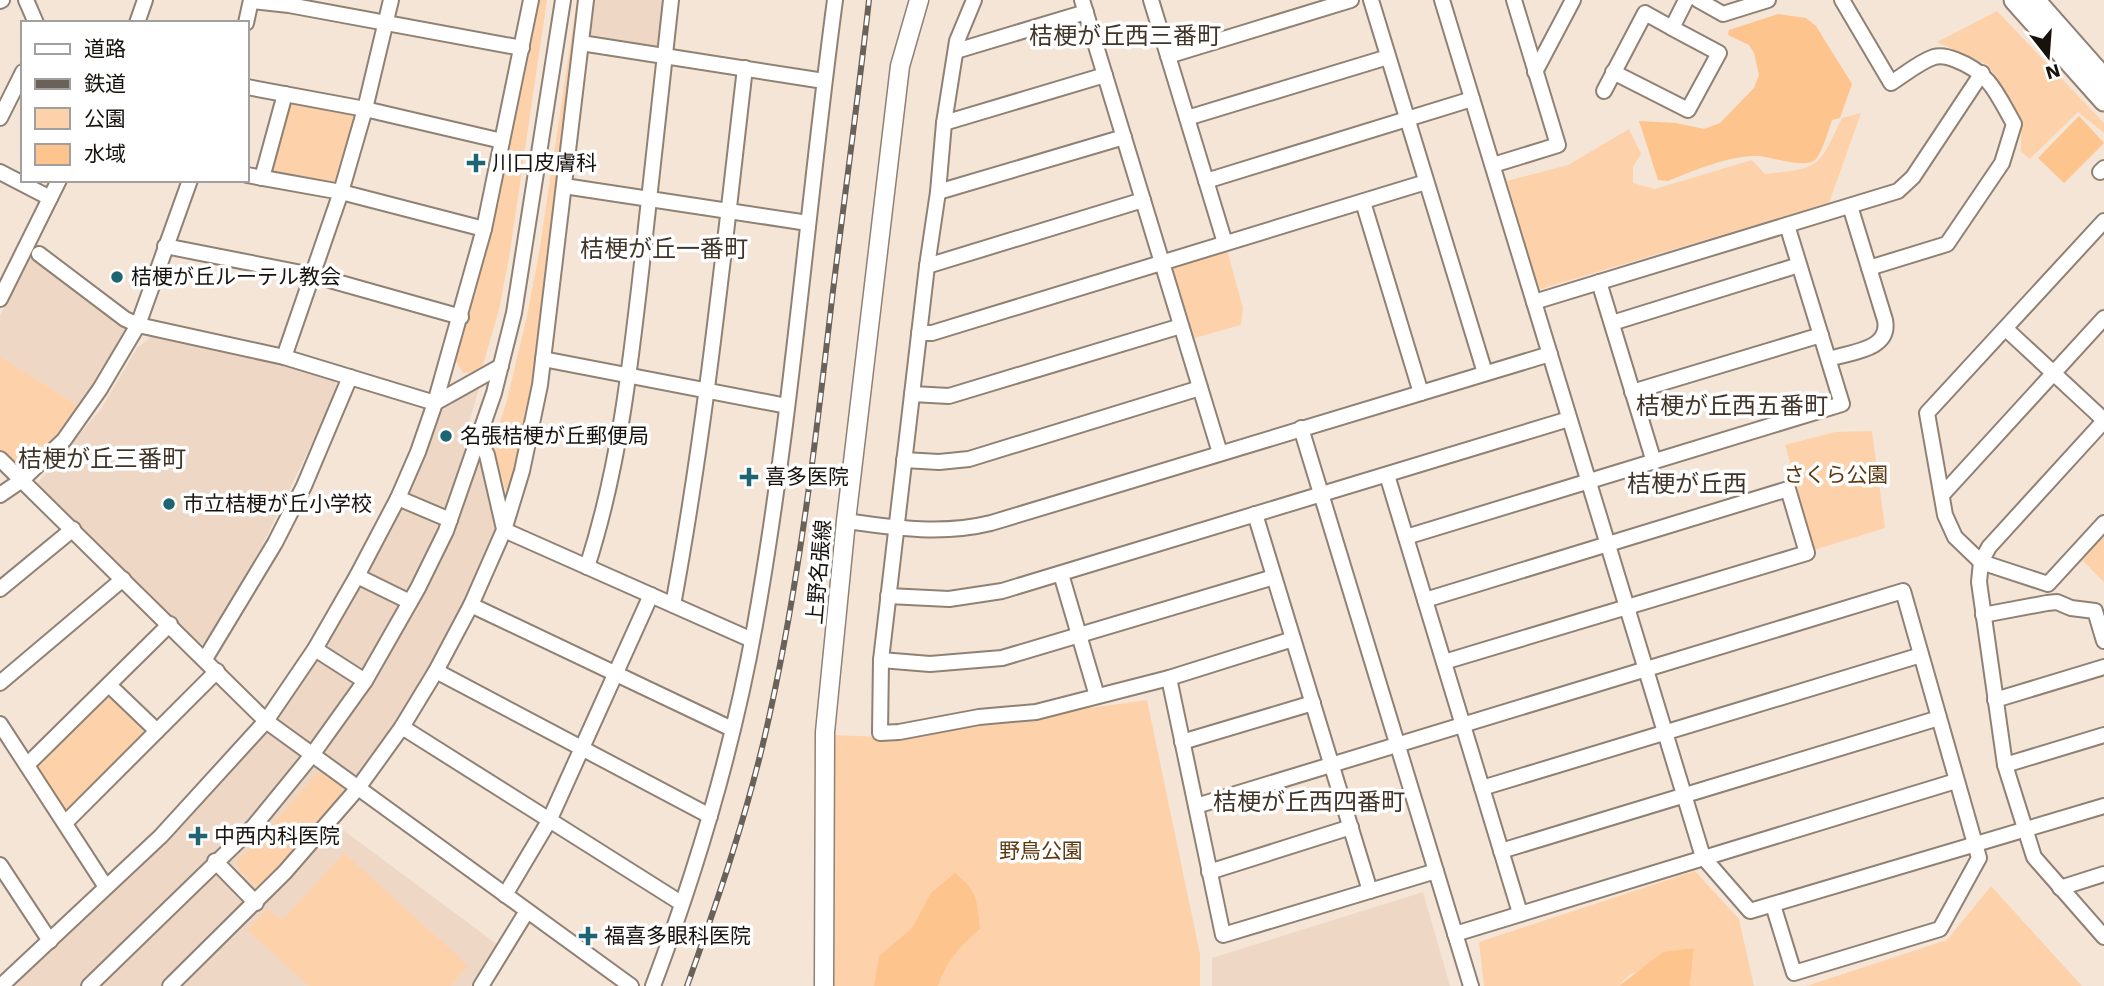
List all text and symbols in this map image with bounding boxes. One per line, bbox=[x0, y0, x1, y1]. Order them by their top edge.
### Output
legend bbox=[21, 21, 248, 182]
north arrow bbox=[2013, 21, 2083, 91]
district label: 桔梗が丘西三番町 bbox=[1029, 22, 1221, 50]
text: 道路 bbox=[84, 36, 126, 61]
text: N bbox=[2043, 59, 2063, 85]
text: 鉄道 bbox=[84, 71, 126, 96]
text: 公園 bbox=[84, 106, 126, 131]
text: 水域 bbox=[84, 141, 126, 166]
place label: 川口皮膚科 bbox=[492, 150, 597, 175]
marker: 川口皮膚科 bbox=[466, 153, 486, 173]
district label: 桔梗が丘一番町 bbox=[580, 235, 748, 263]
place label: 桔梗が丘ルーテル教会 bbox=[131, 264, 341, 289]
marker: 桔梗が丘ルーテル教会 bbox=[109, 269, 125, 285]
district label: 桔梗が丘西五番町 bbox=[1636, 392, 1828, 420]
place label: 名張桔梗が丘郵便局 bbox=[460, 423, 649, 448]
marker: 名張桔梗が丘郵便局 bbox=[438, 428, 454, 444]
district label: 桔梗が丘三番町 bbox=[18, 445, 186, 473]
park label: さくら公園 bbox=[1784, 462, 1889, 487]
place label: 喜多医院 bbox=[765, 464, 849, 489]
marker: 喜多医院 bbox=[739, 467, 759, 487]
district label: 桔梗が丘西 bbox=[1627, 470, 1747, 498]
place label: 市立桔梗が丘小学校 bbox=[183, 491, 372, 516]
marker: 市立桔梗が丘小学校 bbox=[161, 496, 177, 512]
street label: 上野名張線 bbox=[801, 519, 836, 625]
district label: 桔梗が丘西四番町 bbox=[1213, 788, 1405, 816]
place label: 中西内科医院 bbox=[214, 823, 340, 848]
marker: 中西内科医院 bbox=[188, 826, 208, 846]
park label: 野鳥公園 bbox=[999, 838, 1083, 863]
place label: 福喜多眼科医院 bbox=[604, 923, 751, 948]
marker: 福喜多眼科医院 bbox=[578, 926, 598, 946]

